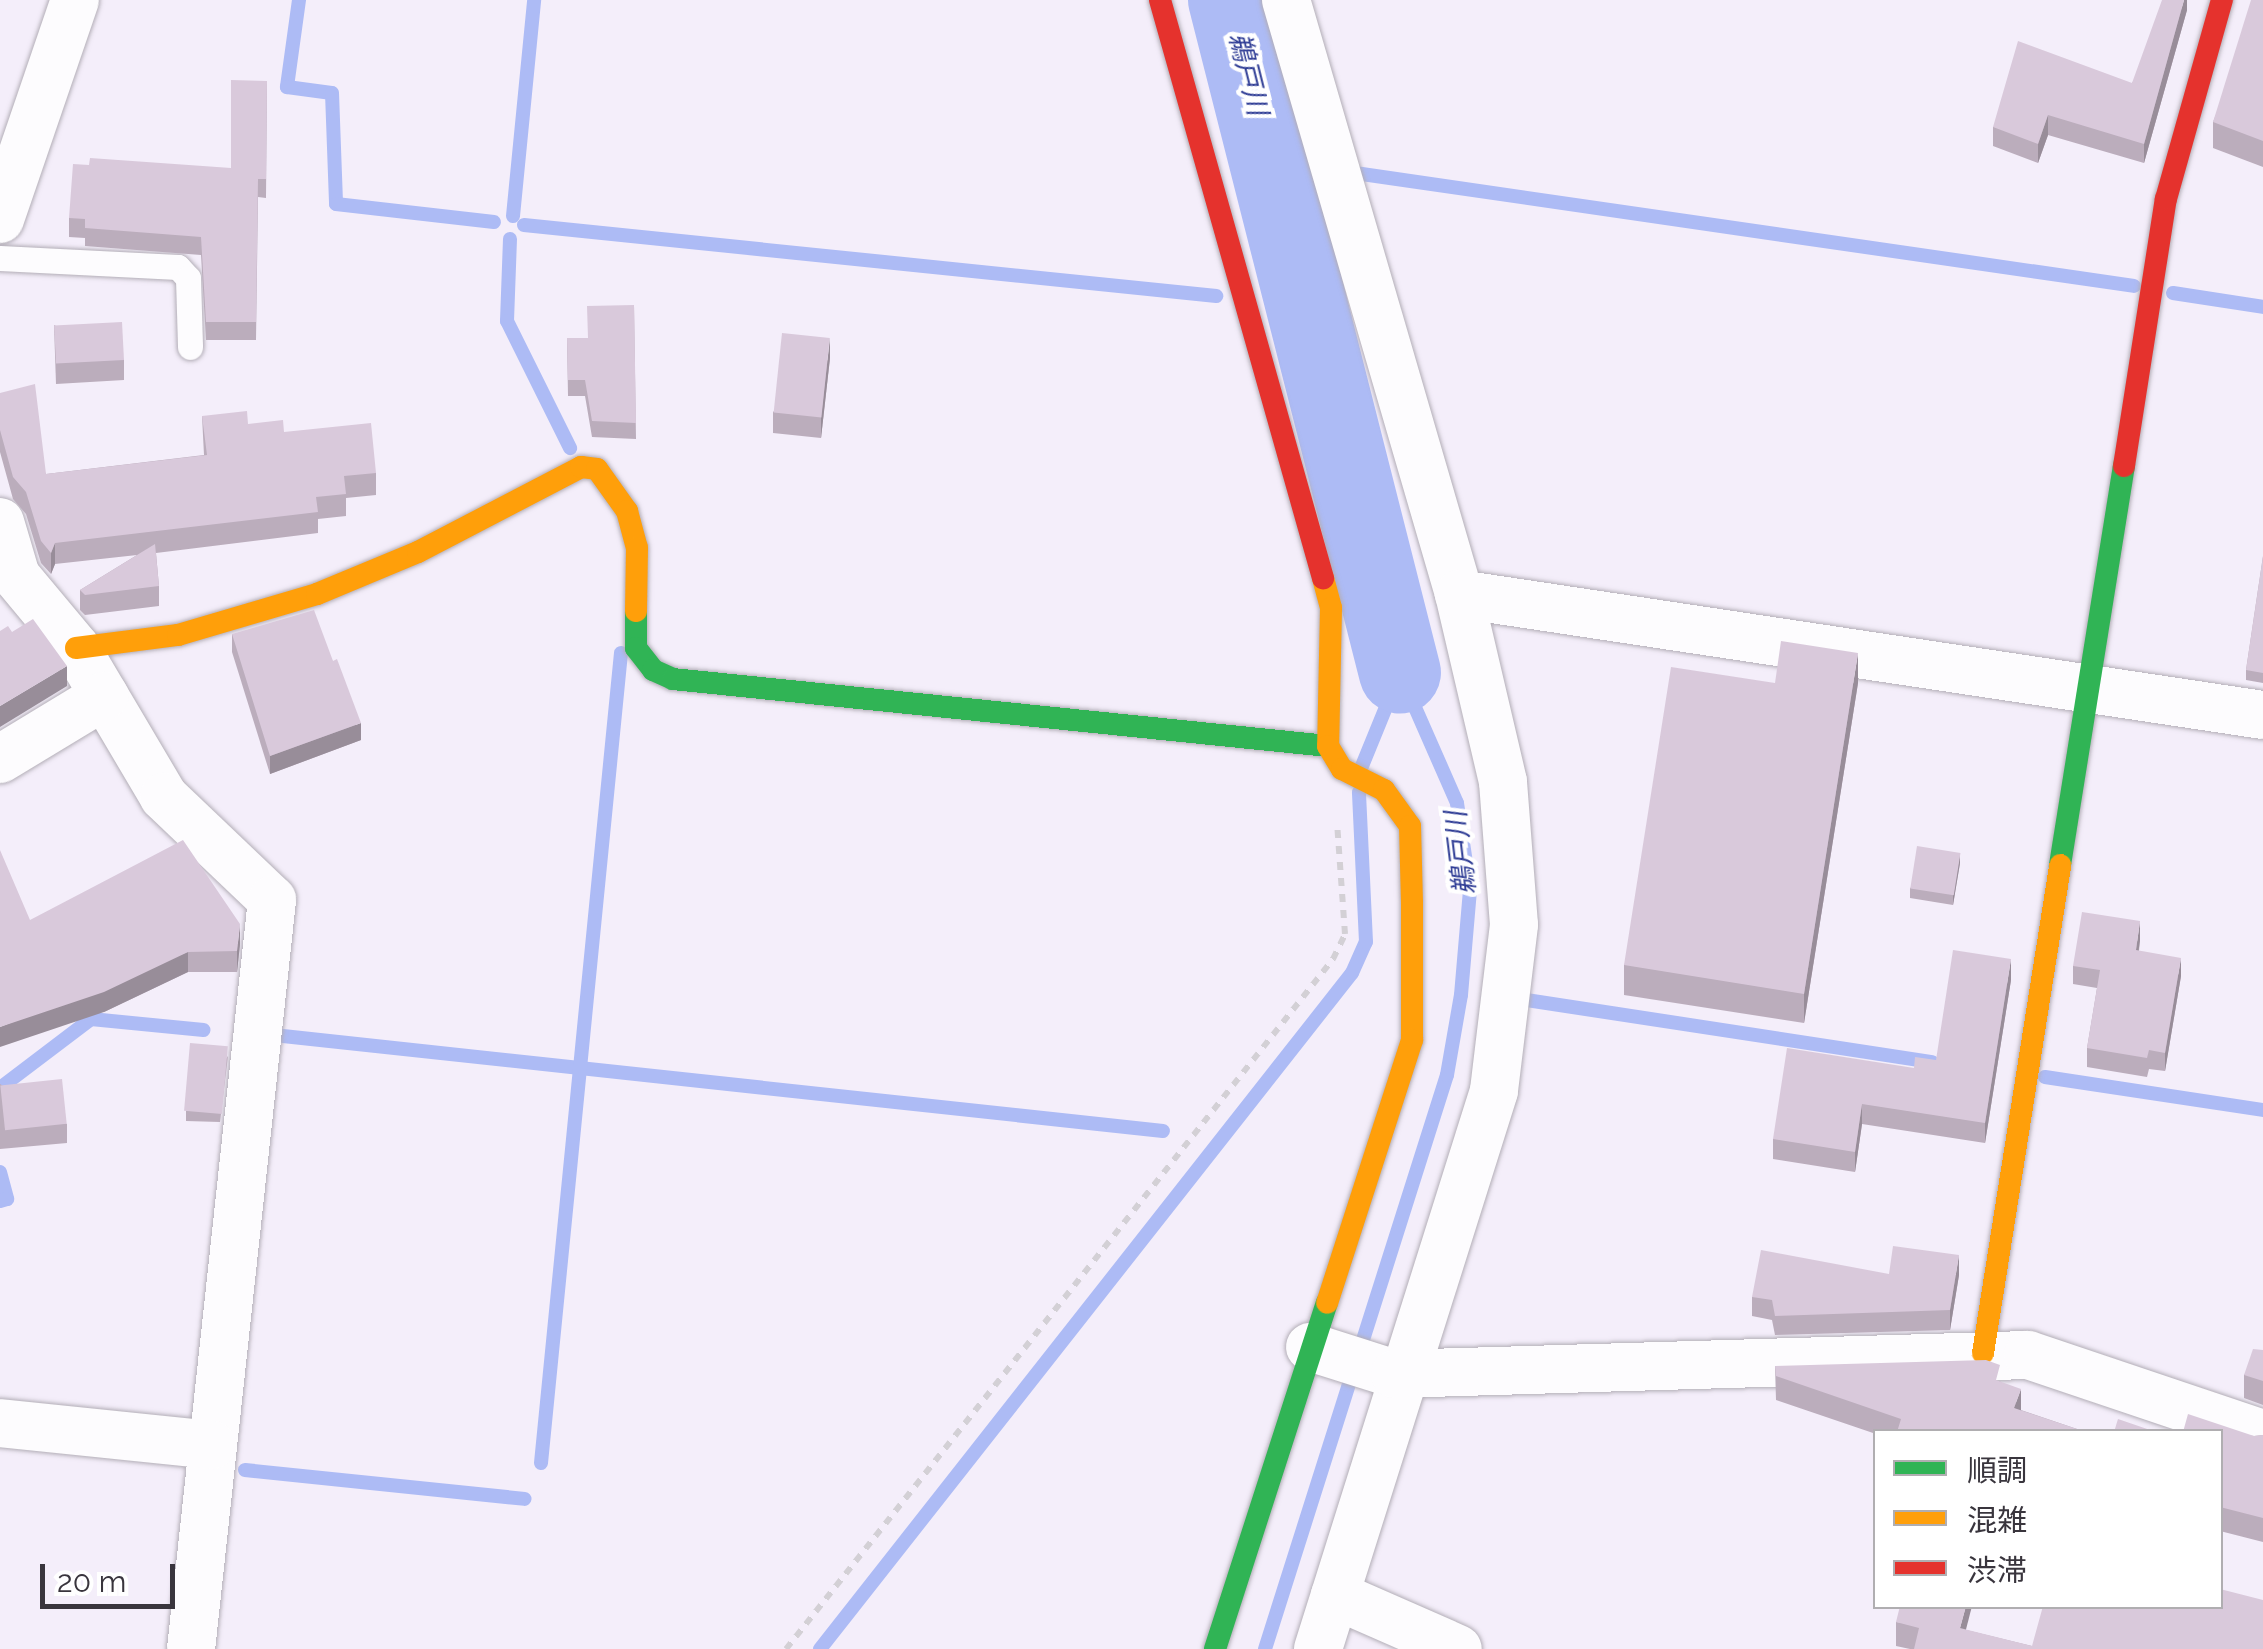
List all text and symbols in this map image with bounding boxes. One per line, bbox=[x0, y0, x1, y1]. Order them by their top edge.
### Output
water label: 鵜戸川 bbox=[1222, 29, 1274, 119]
water label: 鵜戸川 bbox=[1439, 809, 1483, 897]
legend bbox=[1873, 1429, 2223, 1609]
text: 順調 bbox=[1967, 1453, 2027, 1488]
text: 混雑 bbox=[1967, 1503, 2027, 1538]
scale bar bbox=[45, 1544, 180, 1606]
text: 渋滞 bbox=[1967, 1553, 2027, 1588]
text: 20 m bbox=[57, 1564, 126, 1599]

